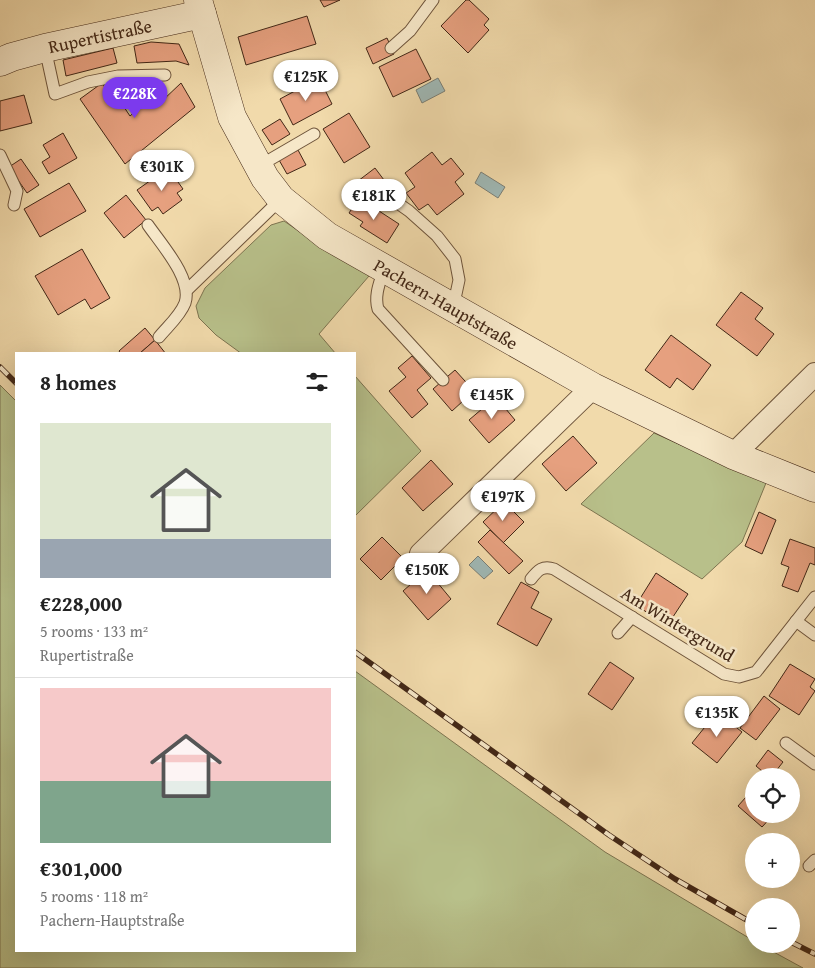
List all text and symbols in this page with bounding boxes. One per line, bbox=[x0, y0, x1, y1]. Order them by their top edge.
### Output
street label: Rupertistraße bbox=[46, 12, 154, 60]
pin: €125K bbox=[271, 59, 341, 102]
text: €125K bbox=[284, 64, 328, 88]
pin: €228K bbox=[100, 76, 170, 119]
text: €228K bbox=[113, 81, 157, 105]
pin: €301K bbox=[127, 150, 197, 192]
text: €301K bbox=[140, 154, 184, 178]
pin: €181K bbox=[339, 178, 409, 221]
text: €181K bbox=[352, 183, 396, 207]
street label: Pachern-Hauptstraße bbox=[369, 252, 523, 356]
text: 8 homes bbox=[40, 367, 116, 398]
icon: filters bbox=[303, 368, 331, 396]
pin: €145K bbox=[457, 378, 527, 420]
text: €145K bbox=[470, 382, 514, 406]
icon: home bbox=[141, 455, 231, 545]
pin: €197K bbox=[468, 480, 538, 522]
text: €197K bbox=[481, 484, 525, 508]
pin: €150K bbox=[392, 552, 462, 595]
text: €150K bbox=[405, 557, 449, 581]
street label: Am Wintergrund bbox=[616, 579, 740, 669]
text: €228,000 bbox=[40, 588, 122, 619]
text: 5 rooms · 133 m² bbox=[40, 619, 148, 643]
text: Rupertistraße bbox=[40, 643, 134, 667]
pin: €135K bbox=[682, 696, 752, 738]
text: €135K bbox=[695, 700, 739, 724]
icon: home bbox=[141, 721, 231, 811]
map controls bbox=[745, 768, 800, 953]
button: locate bbox=[745, 768, 800, 823]
button: + bbox=[745, 833, 800, 888]
text: €301,000 bbox=[40, 853, 122, 884]
text: 5 rooms · 118 m² bbox=[40, 884, 148, 908]
button: − bbox=[745, 898, 800, 953]
text: Pachern-Hauptstraße bbox=[40, 908, 185, 932]

